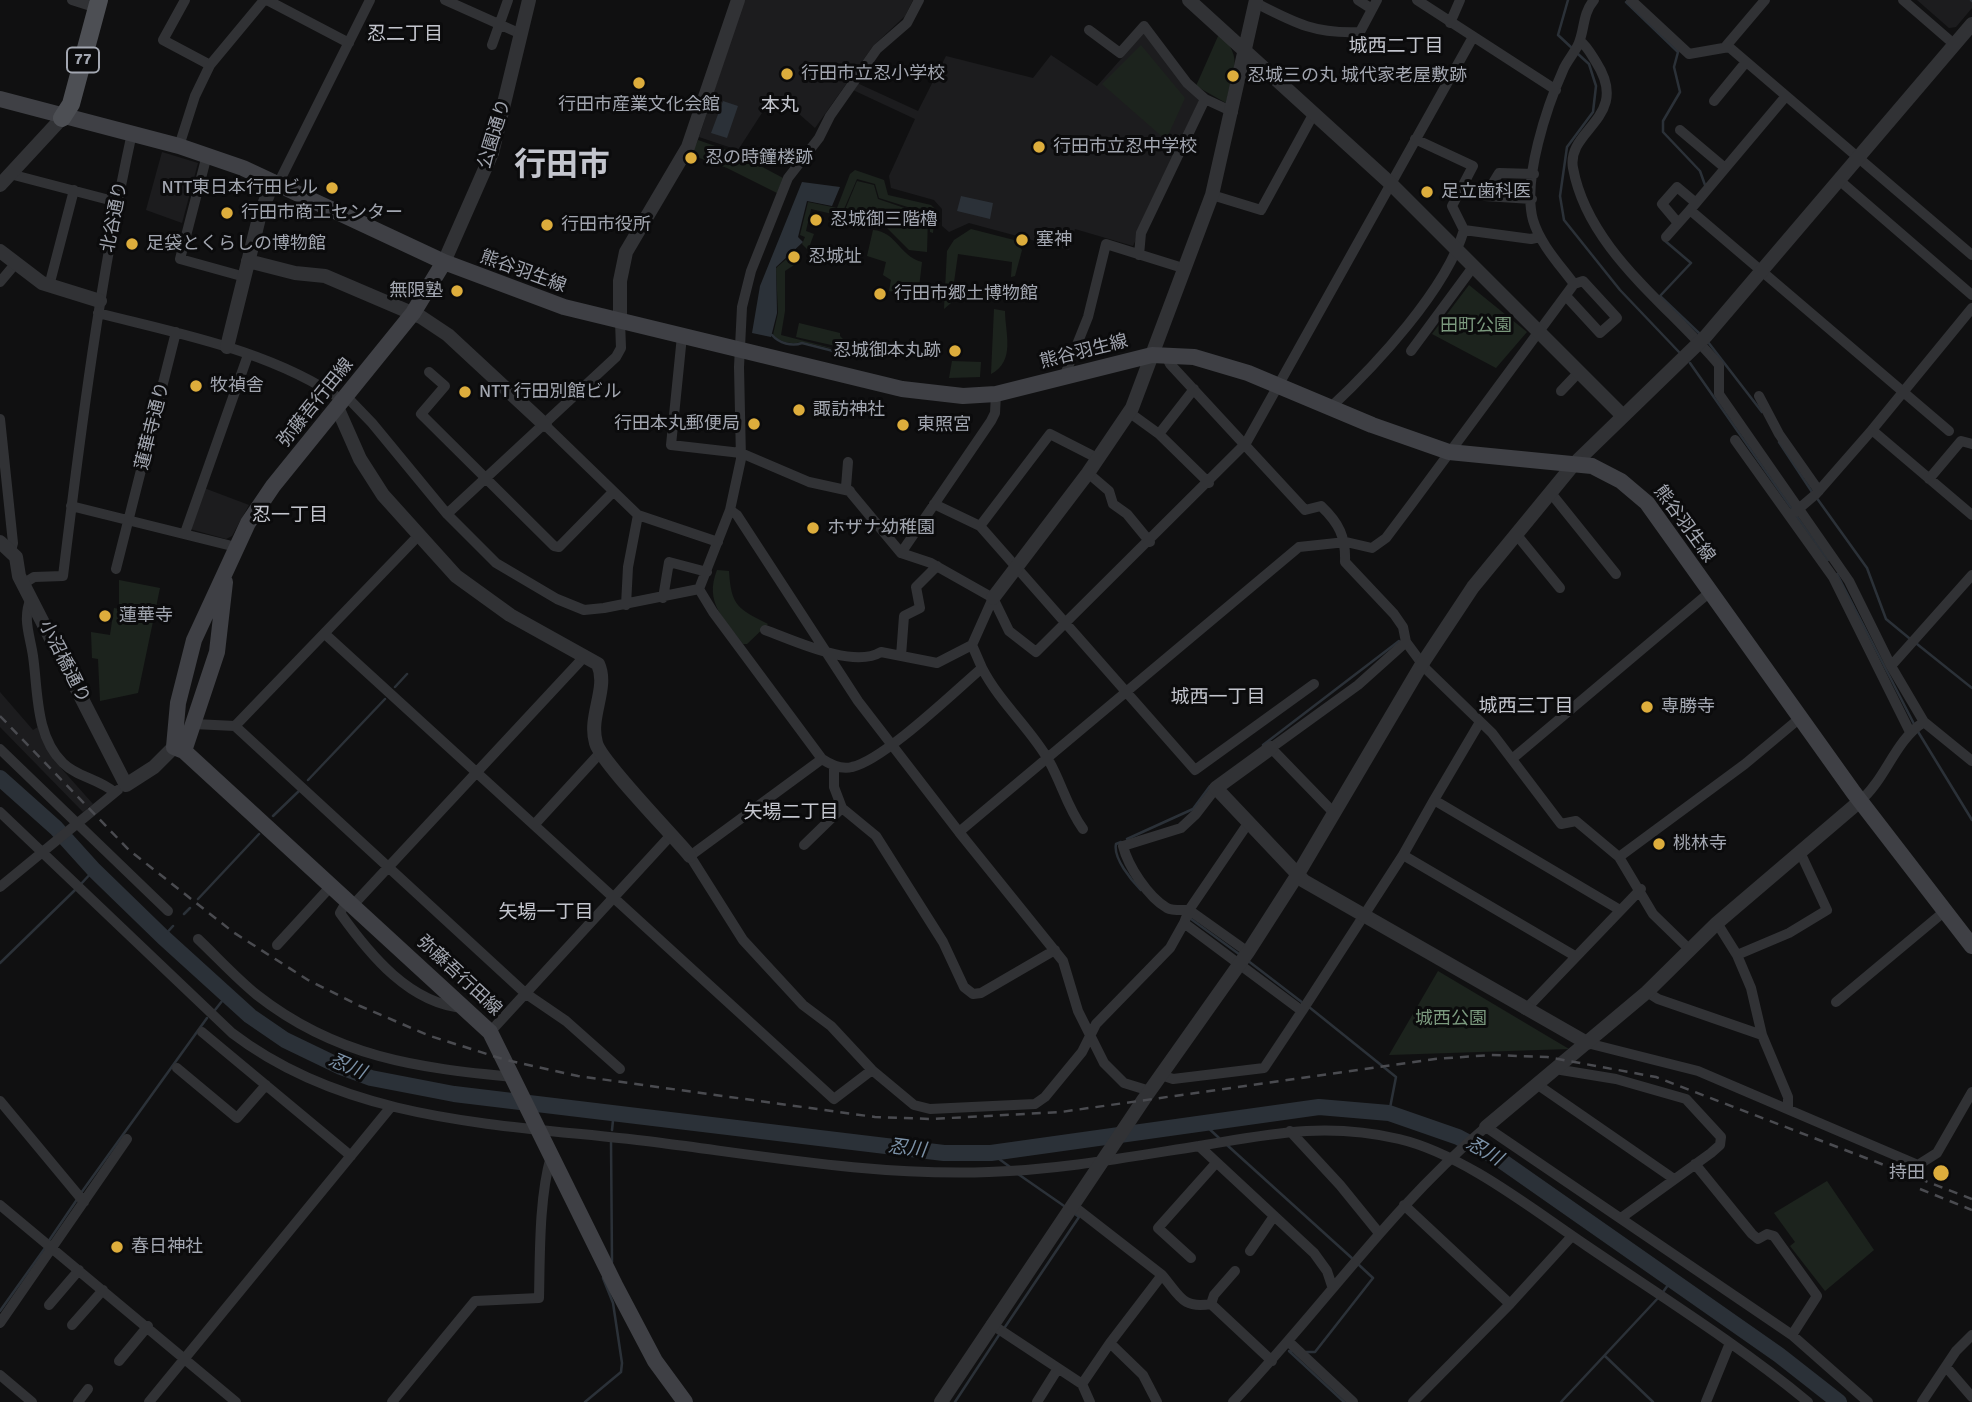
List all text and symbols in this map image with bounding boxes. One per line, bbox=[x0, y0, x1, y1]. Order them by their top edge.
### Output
district label: 忍二丁目 bbox=[367, 24, 443, 46]
district label: 城西二丁目 bbox=[1349, 36, 1443, 58]
road number: 77 bbox=[67, 48, 99, 72]
place label: 行田市立忍小学校 bbox=[801, 63, 945, 85]
place label: 忍城三の丸 城代家老屋敷跡 bbox=[1247, 65, 1467, 87]
marker: 行田市立忍小学校 bbox=[779, 66, 795, 82]
marker: 忍城三の丸 城代家老屋敷跡 bbox=[1225, 68, 1241, 84]
marker: 行田市産業文化会館 bbox=[631, 75, 647, 91]
place label: 行田市産業文化会館 bbox=[558, 94, 720, 116]
district label: 本丸 bbox=[761, 95, 799, 117]
street label: 公園通り bbox=[474, 96, 516, 172]
place label: 行田市立忍中学校 bbox=[1053, 136, 1197, 158]
marker: 行田市立忍中学校 bbox=[1031, 139, 1047, 155]
place label: 忍の時鐘楼跡 bbox=[705, 147, 813, 169]
district label: 行田市 bbox=[514, 148, 610, 186]
marker: 忍の時鐘楼跡 bbox=[683, 150, 699, 166]
place label: NTT東日本行田ビル bbox=[162, 177, 318, 199]
street label: 北谷通り bbox=[98, 180, 132, 254]
marker: NTT東日本行田ビル bbox=[324, 180, 340, 196]
place label: 足立歯科医 bbox=[1441, 181, 1531, 203]
marker: 足立歯科医 bbox=[1419, 184, 1435, 200]
place label: 行田市商工センター bbox=[241, 202, 403, 224]
marker: 行田市商工センター bbox=[219, 205, 235, 221]
place label: 忍城御三階櫓 bbox=[830, 209, 938, 231]
marker: 忍城御三階櫓 bbox=[808, 212, 824, 228]
place label: 行田市役所 bbox=[561, 214, 651, 236]
marker: 行田市役所 bbox=[539, 217, 555, 233]
place label: 塞神 bbox=[1036, 229, 1072, 251]
marker: 塞神 bbox=[1014, 232, 1030, 248]
place label: 足袋とくらしの博物館 bbox=[146, 233, 326, 255]
marker: 足袋とくらしの博物館 bbox=[124, 236, 140, 252]
street label: 熊谷羽生線 bbox=[477, 246, 569, 298]
place label: 忍城址 bbox=[808, 246, 862, 268]
marker: 忍城址 bbox=[786, 249, 802, 265]
place label: 無限塾 bbox=[389, 280, 443, 302]
marker: 無限塾 bbox=[449, 283, 465, 299]
place label: 行田市郷土博物館 bbox=[894, 283, 1038, 305]
marker: 行田市郷土博物館 bbox=[872, 286, 888, 302]
park label: 田町公園 bbox=[1440, 315, 1512, 337]
street label: 熊谷羽生線 bbox=[1038, 331, 1130, 373]
place label: 忍城御本丸跡 bbox=[833, 340, 941, 362]
marker: 忍城御本丸跡 bbox=[947, 343, 963, 359]
street label: 弥藤吾行田線 bbox=[274, 354, 358, 452]
place label: 牧禎舎 bbox=[210, 375, 264, 397]
marker: 牧禎舎 bbox=[188, 378, 204, 394]
street label: 蓮華寺通り bbox=[132, 380, 174, 472]
place label: NTT 行田別館ビル bbox=[479, 381, 621, 403]
marker: NTT 行田別館ビル bbox=[457, 384, 473, 400]
place label: 諏訪神社 bbox=[813, 399, 885, 421]
marker: 諏訪神社 bbox=[791, 402, 807, 418]
place label: 行田本丸郵便局 bbox=[614, 413, 740, 435]
place label: 東照宮 bbox=[917, 414, 971, 436]
marker: 行田本丸郵便局 bbox=[746, 416, 762, 432]
marker: 東照宮 bbox=[895, 417, 911, 433]
street label: 熊谷羽生線 bbox=[1649, 481, 1719, 567]
district label: 忍一丁目 bbox=[252, 505, 328, 527]
place label: ホザナ幼稚園 bbox=[827, 517, 935, 539]
marker: ホザナ幼稚園 bbox=[805, 520, 821, 536]
place label: 蓮華寺 bbox=[119, 605, 173, 627]
marker: 蓮華寺 bbox=[97, 608, 113, 624]
street label: 小沼橋通り bbox=[34, 617, 94, 707]
district label: 城西一丁目 bbox=[1171, 687, 1265, 709]
district label: 城西三丁目 bbox=[1479, 696, 1573, 718]
place label: 専勝寺 bbox=[1661, 696, 1715, 718]
marker: 専勝寺 bbox=[1639, 699, 1655, 715]
district label: 矢場二丁目 bbox=[744, 802, 838, 824]
place label: 桃林寺 bbox=[1673, 833, 1727, 855]
marker: 桃林寺 bbox=[1651, 836, 1667, 852]
district label: 矢場一丁目 bbox=[499, 902, 593, 924]
street label: 弥藤吾行田線 bbox=[412, 931, 506, 1021]
park label: 城西公園 bbox=[1415, 1008, 1487, 1030]
water label: 忍川 bbox=[325, 1049, 369, 1085]
water label: 忍川 bbox=[1462, 1133, 1506, 1171]
water label: 忍川 bbox=[887, 1135, 927, 1163]
place label: 持田 bbox=[1889, 1162, 1925, 1184]
marker: 持田 bbox=[1931, 1163, 1951, 1183]
place label: 春日神社 bbox=[131, 1236, 203, 1258]
marker: 春日神社 bbox=[109, 1239, 125, 1255]

